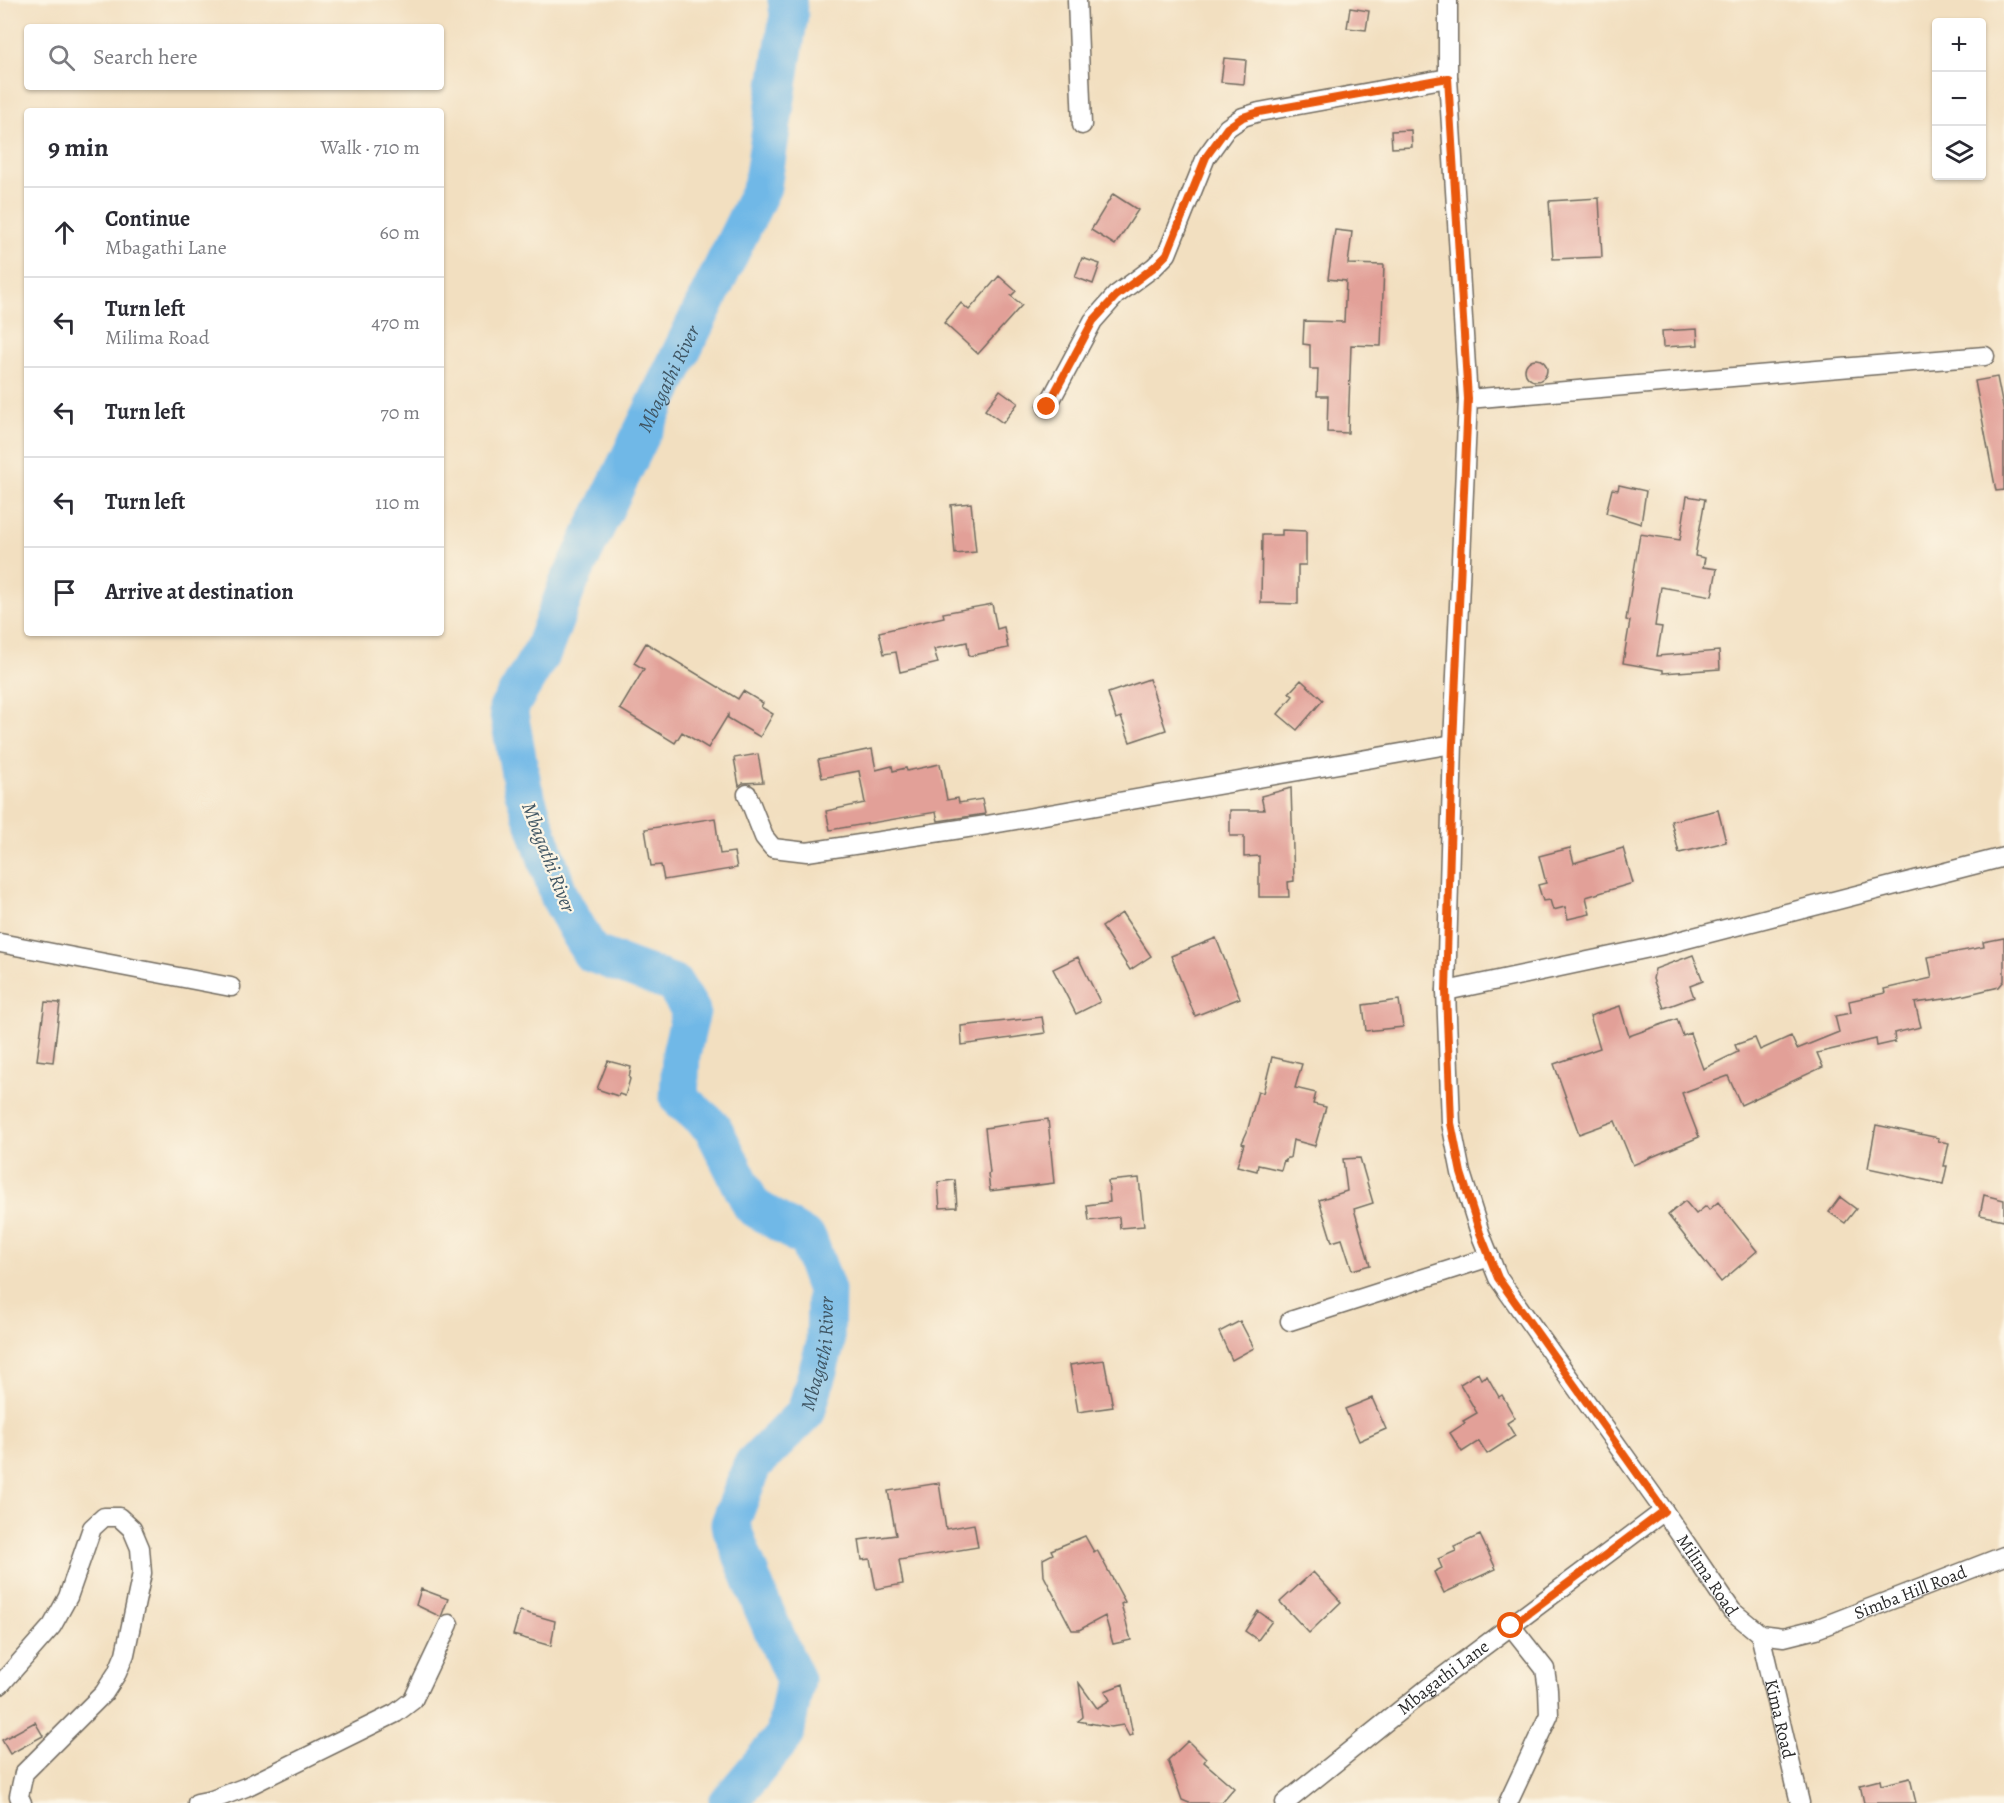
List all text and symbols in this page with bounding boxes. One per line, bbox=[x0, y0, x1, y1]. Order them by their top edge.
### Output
map controls bbox=[1932, 18, 1986, 180]
button: + bbox=[1932, 18, 1986, 72]
search box bbox=[24, 24, 444, 90]
icon: search bbox=[45, 41, 78, 74]
text: Search here bbox=[93, 42, 198, 72]
button: − bbox=[1932, 72, 1986, 126]
button: layers bbox=[1932, 126, 1986, 180]
text: 9 min bbox=[48, 130, 109, 165]
text: Walk · 710 m bbox=[320, 134, 420, 161]
text: Continue bbox=[105, 204, 190, 234]
icon: ahead bbox=[48, 216, 81, 249]
text: 60 m bbox=[380, 219, 420, 246]
text: Mbagathi Lane bbox=[105, 234, 227, 261]
text: Turn left bbox=[105, 294, 185, 324]
icon: left bbox=[48, 306, 81, 339]
text: 470 m bbox=[371, 309, 420, 336]
water label: Mbagathi River bbox=[631, 320, 707, 437]
text: Milima Road bbox=[105, 324, 209, 351]
route end bbox=[1033, 393, 1059, 419]
icon: left bbox=[48, 396, 81, 429]
text: Turn left bbox=[105, 397, 185, 427]
text: 70 m bbox=[380, 399, 420, 426]
icon: left bbox=[48, 486, 81, 519]
text: Turn left bbox=[105, 487, 185, 517]
text: 110 m bbox=[375, 489, 420, 516]
icon: arrive bbox=[48, 576, 81, 609]
text: Arrive at destination bbox=[105, 577, 294, 607]
water label: Mbagathi River bbox=[515, 798, 582, 917]
water label: Mbagathi River bbox=[794, 1296, 840, 1414]
street label: Milima Road bbox=[1671, 1529, 1744, 1621]
street label: Simba Hill Road bbox=[1850, 1560, 1970, 1625]
route start bbox=[1497, 1612, 1523, 1638]
street label: Mbagathi Lane bbox=[1392, 1634, 1494, 1720]
street label: Kima Road bbox=[1759, 1677, 1801, 1761]

